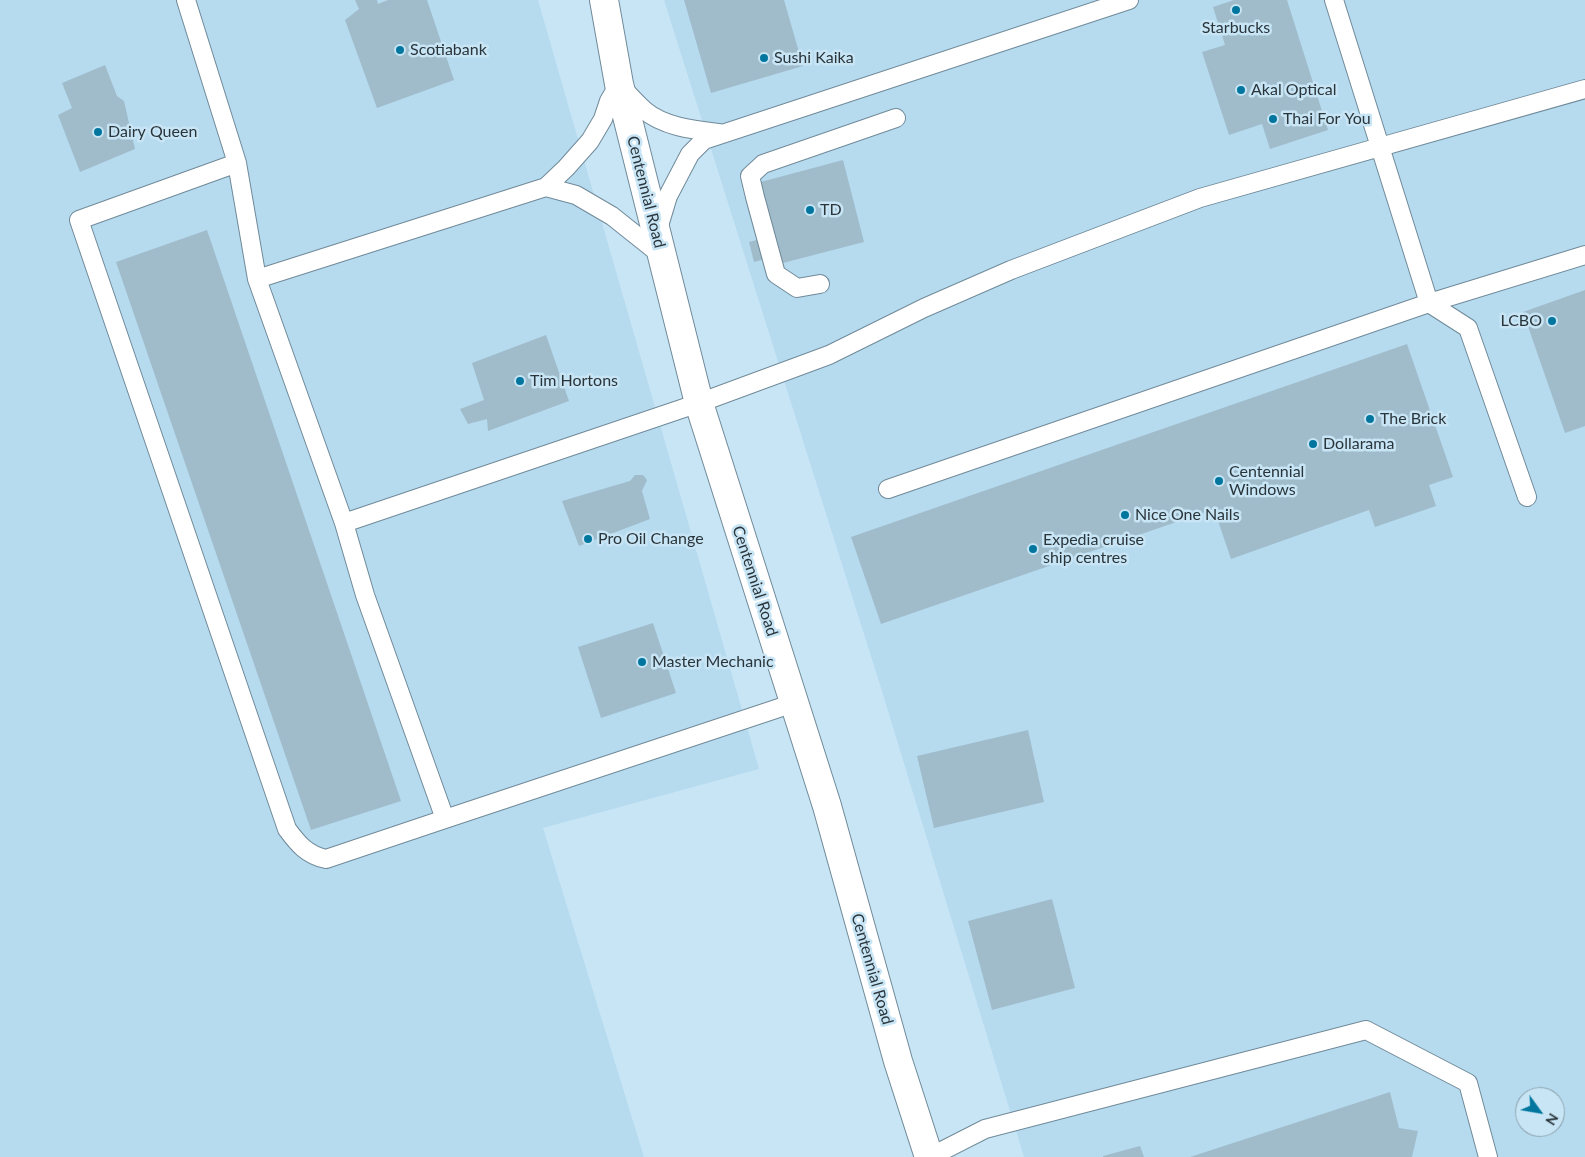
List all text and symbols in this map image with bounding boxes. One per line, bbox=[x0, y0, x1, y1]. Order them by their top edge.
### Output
marker: Starbucks bbox=[1230, 4, 1242, 16]
place label: Starbucks bbox=[1202, 18, 1270, 38]
place label: Scotiabank bbox=[410, 40, 487, 60]
marker: Scotiabank bbox=[394, 44, 406, 56]
place label: Sushi Kaika bbox=[774, 48, 854, 68]
marker: Sushi Kaika bbox=[758, 52, 770, 64]
place label: Akal Optical bbox=[1251, 80, 1336, 100]
marker: Akal Optical bbox=[1235, 84, 1247, 96]
place label: Thai For You bbox=[1283, 109, 1371, 129]
marker: Thai For You bbox=[1267, 113, 1279, 125]
place label: Dairy Queen bbox=[108, 122, 197, 142]
marker: Dairy Queen bbox=[92, 126, 104, 138]
street label: Centennial Road bbox=[623, 134, 669, 250]
place label: TD bbox=[820, 200, 842, 220]
marker: TD bbox=[804, 204, 816, 216]
place label: LCBO bbox=[1500, 311, 1542, 331]
marker: LCBO bbox=[1546, 315, 1558, 327]
place label: Tim Hortons bbox=[530, 371, 618, 391]
marker: Tim Hortons bbox=[514, 375, 526, 387]
place label: The Brick bbox=[1380, 409, 1446, 429]
marker: The Brick bbox=[1364, 413, 1376, 425]
place label: Dollarama bbox=[1323, 434, 1394, 454]
marker: Dollarama bbox=[1307, 438, 1319, 450]
place label: Centennial Windows bbox=[1229, 462, 1304, 500]
marker: Centennial Windows bbox=[1213, 475, 1225, 487]
place label: Nice One Nails bbox=[1135, 505, 1240, 525]
marker: Nice One Nails bbox=[1119, 509, 1131, 521]
street label: Centennial Road bbox=[728, 523, 782, 639]
place label: Pro Oil Change bbox=[598, 529, 704, 549]
place label: Expedia cruise ship centres bbox=[1043, 530, 1144, 568]
marker: Pro Oil Change bbox=[582, 533, 594, 545]
marker: Expedia cruise ship centres bbox=[1027, 543, 1039, 555]
place label: Master Mechanic bbox=[652, 652, 774, 672]
marker: Master Mechanic bbox=[636, 656, 648, 668]
street label: Centennial Road bbox=[847, 911, 897, 1027]
north arrow bbox=[1515, 1087, 1565, 1137]
text: N bbox=[1542, 1111, 1562, 1129]

